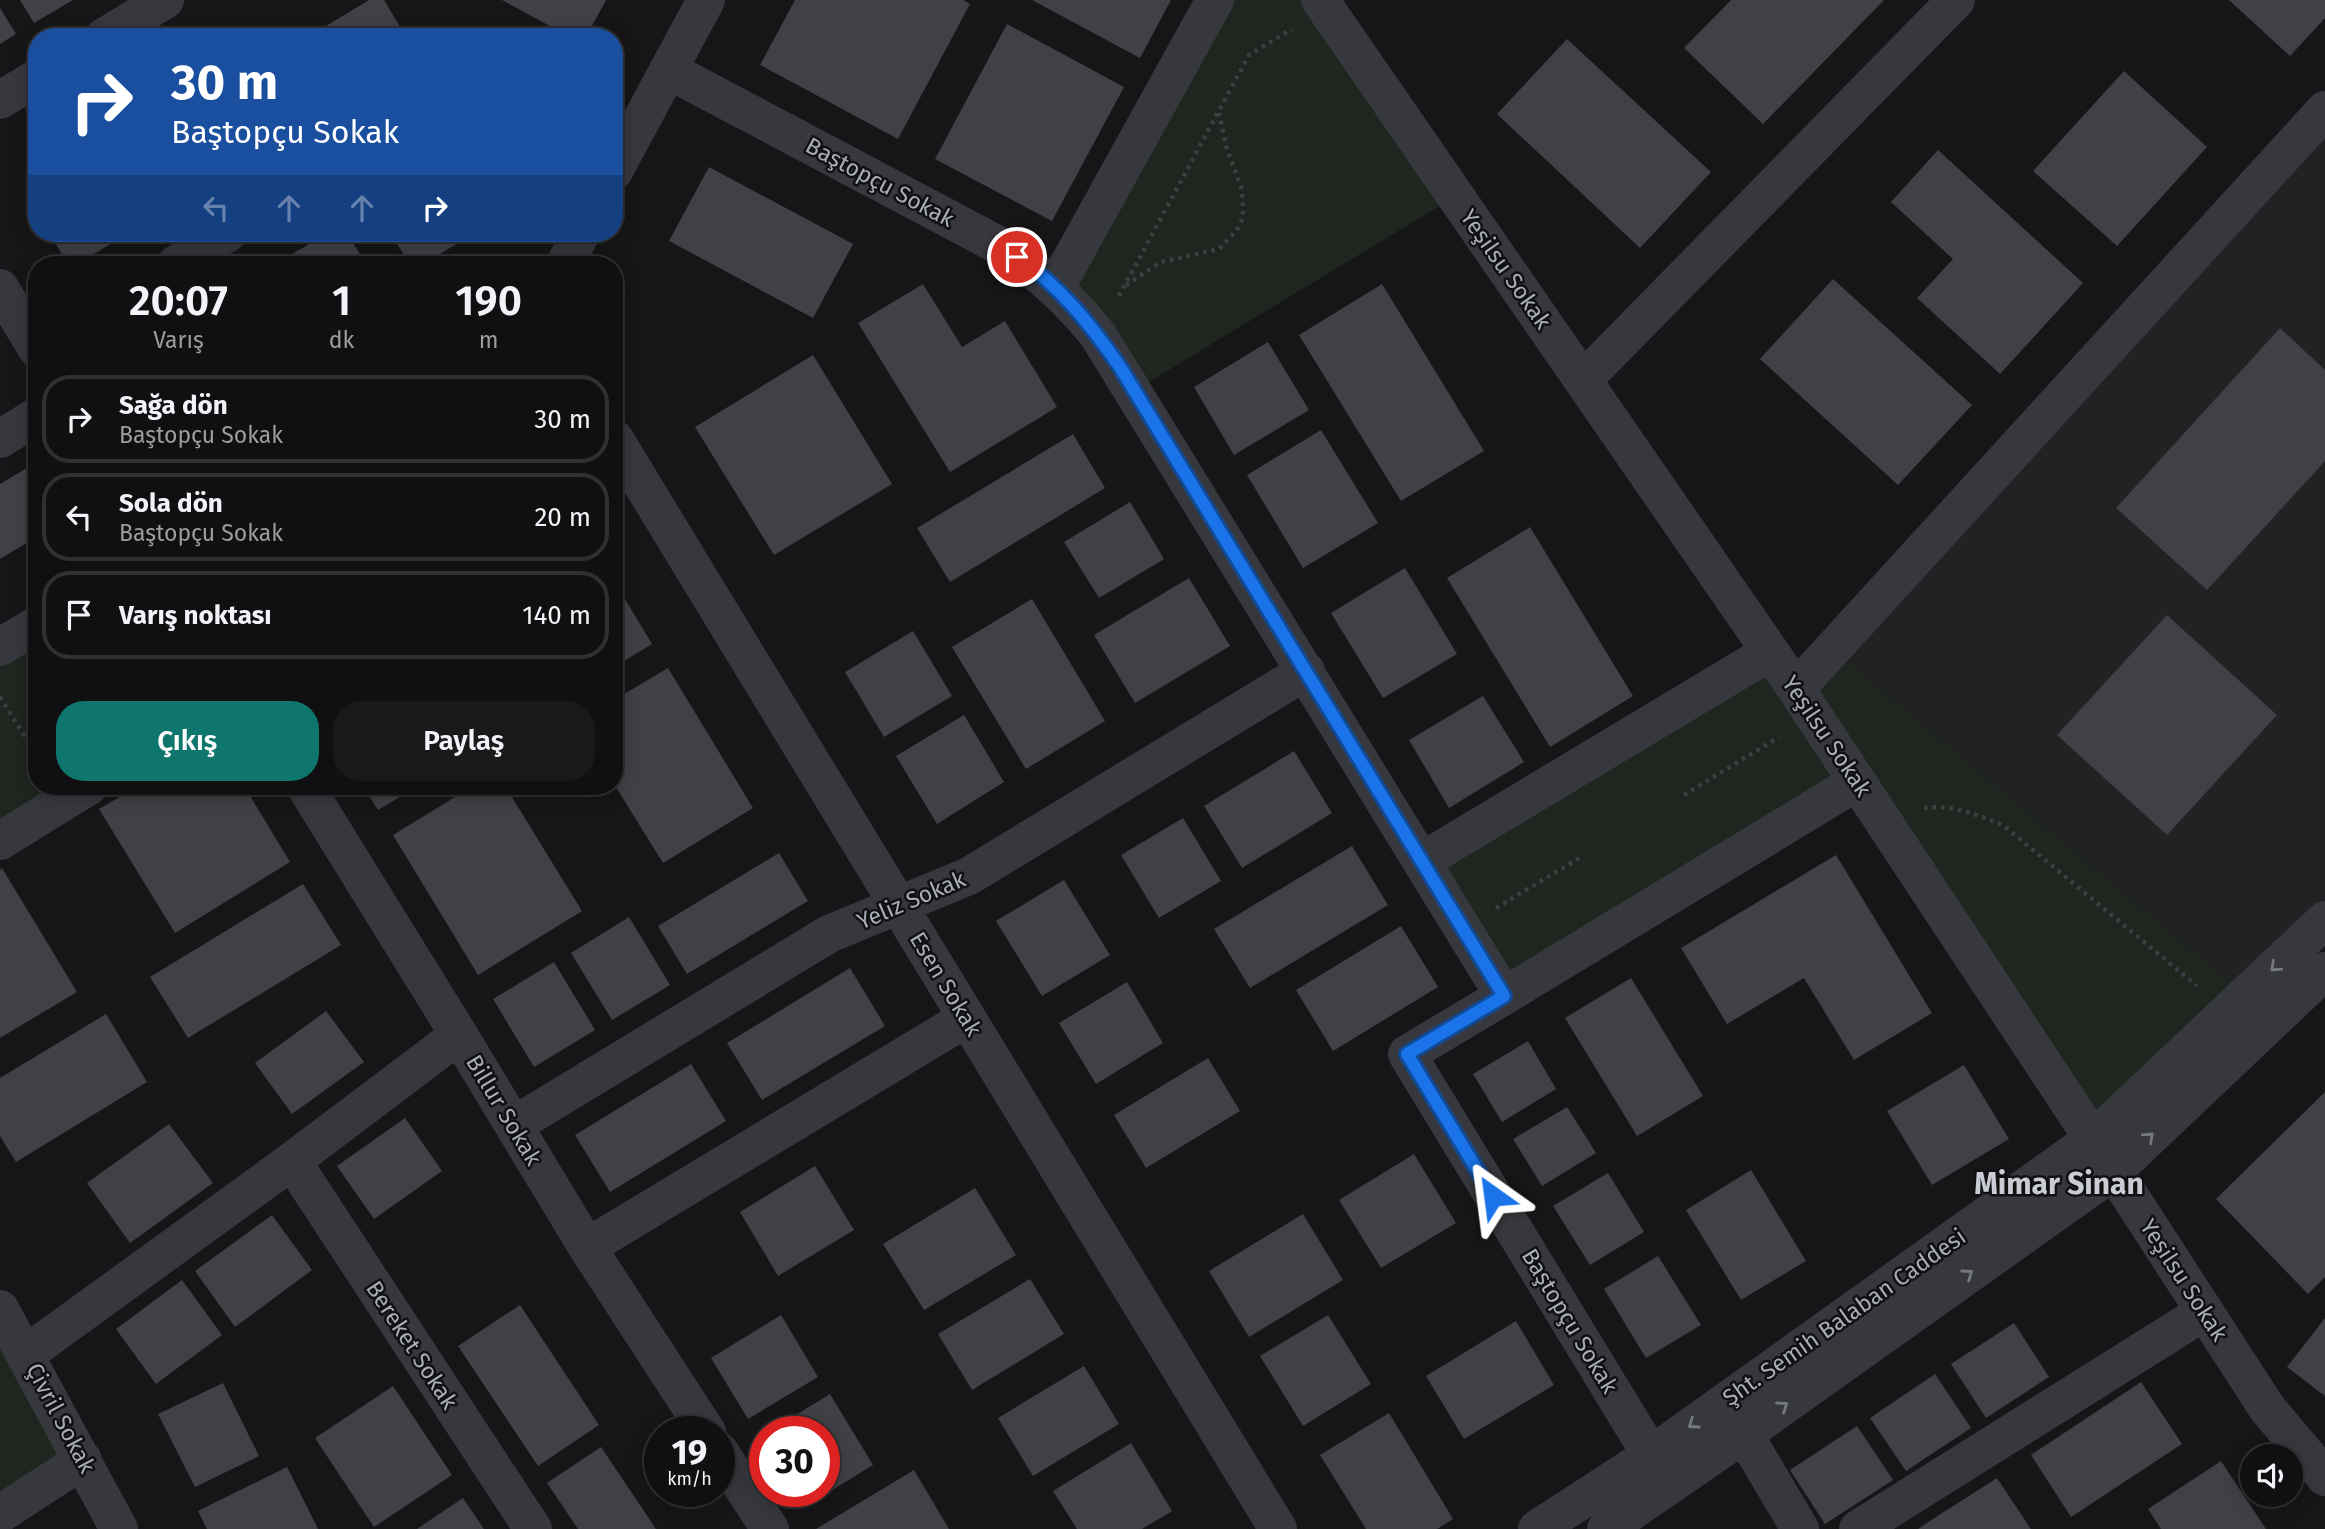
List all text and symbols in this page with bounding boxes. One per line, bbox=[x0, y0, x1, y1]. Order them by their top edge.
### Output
text: 30 m bbox=[171, 53, 278, 112]
icon: right bbox=[56, 56, 147, 147]
text: Baştopçu Sokak bbox=[171, 113, 399, 151]
street label: Baştopçu Sokak bbox=[801, 131, 959, 233]
icon: left bbox=[197, 189, 235, 227]
icon: ahead bbox=[270, 189, 308, 227]
icon: ahead bbox=[343, 189, 381, 227]
icon: right bbox=[416, 189, 454, 227]
street label: Yeşilsu Sokak bbox=[1454, 204, 1558, 334]
pin bbox=[987, 227, 1047, 287]
icon: arrive bbox=[998, 238, 1036, 276]
text: 20:07 bbox=[129, 276, 228, 326]
text: 1 bbox=[332, 276, 351, 326]
text: 190 bbox=[455, 276, 522, 326]
text: Varış bbox=[153, 326, 204, 354]
text: dk bbox=[329, 326, 354, 354]
text: m bbox=[479, 326, 499, 354]
text: Sağa dön bbox=[119, 390, 228, 421]
icon: right bbox=[60, 400, 98, 438]
text: 30 m bbox=[534, 404, 591, 435]
text: Baştopçu Sokak bbox=[119, 421, 283, 449]
text: Sola dön bbox=[119, 488, 223, 519]
icon: left bbox=[60, 498, 98, 536]
text: 20 m bbox=[534, 502, 591, 533]
text: Baştopçu Sokak bbox=[119, 519, 283, 547]
icon: arrive bbox=[60, 596, 98, 634]
text: Varış noktası bbox=[119, 600, 272, 631]
text: 140 m bbox=[522, 600, 591, 631]
street label: Yeşilsu Sokak bbox=[1776, 670, 1878, 802]
button: Çıkış bbox=[56, 701, 319, 781]
button: Paylaş bbox=[333, 701, 595, 781]
street label: Yeliz Sokak bbox=[853, 865, 970, 935]
street label: Esen Sokak bbox=[904, 927, 988, 1041]
one-way arrow bbox=[2271, 959, 2284, 971]
street label: Billur Sokak bbox=[460, 1050, 548, 1171]
one-way arrow bbox=[2141, 1133, 2154, 1145]
position arrow bbox=[1456, 1159, 1530, 1233]
district label: Mimar Sinan bbox=[1974, 1166, 2144, 1202]
street label: Yeşilsu Sokak bbox=[2134, 1214, 2234, 1346]
street label: Şht. Semih Balaban Caddesi bbox=[1717, 1222, 1971, 1412]
street label: Baştopçu Sokak bbox=[1516, 1244, 1624, 1399]
one-way arrow bbox=[1960, 1270, 1973, 1282]
street label: Bereket Sokak bbox=[360, 1276, 464, 1415]
street label: Çivril Sokak bbox=[20, 1358, 102, 1478]
one-way arrow bbox=[1775, 1402, 1788, 1414]
speed limit sign: 30 bbox=[749, 1416, 840, 1507]
one-way arrow bbox=[1688, 1416, 1701, 1429]
text: 19 bbox=[672, 1431, 707, 1473]
map controls bbox=[2240, 1444, 2303, 1507]
button: sound bbox=[2240, 1444, 2303, 1507]
text: km/h bbox=[667, 1468, 712, 1490]

